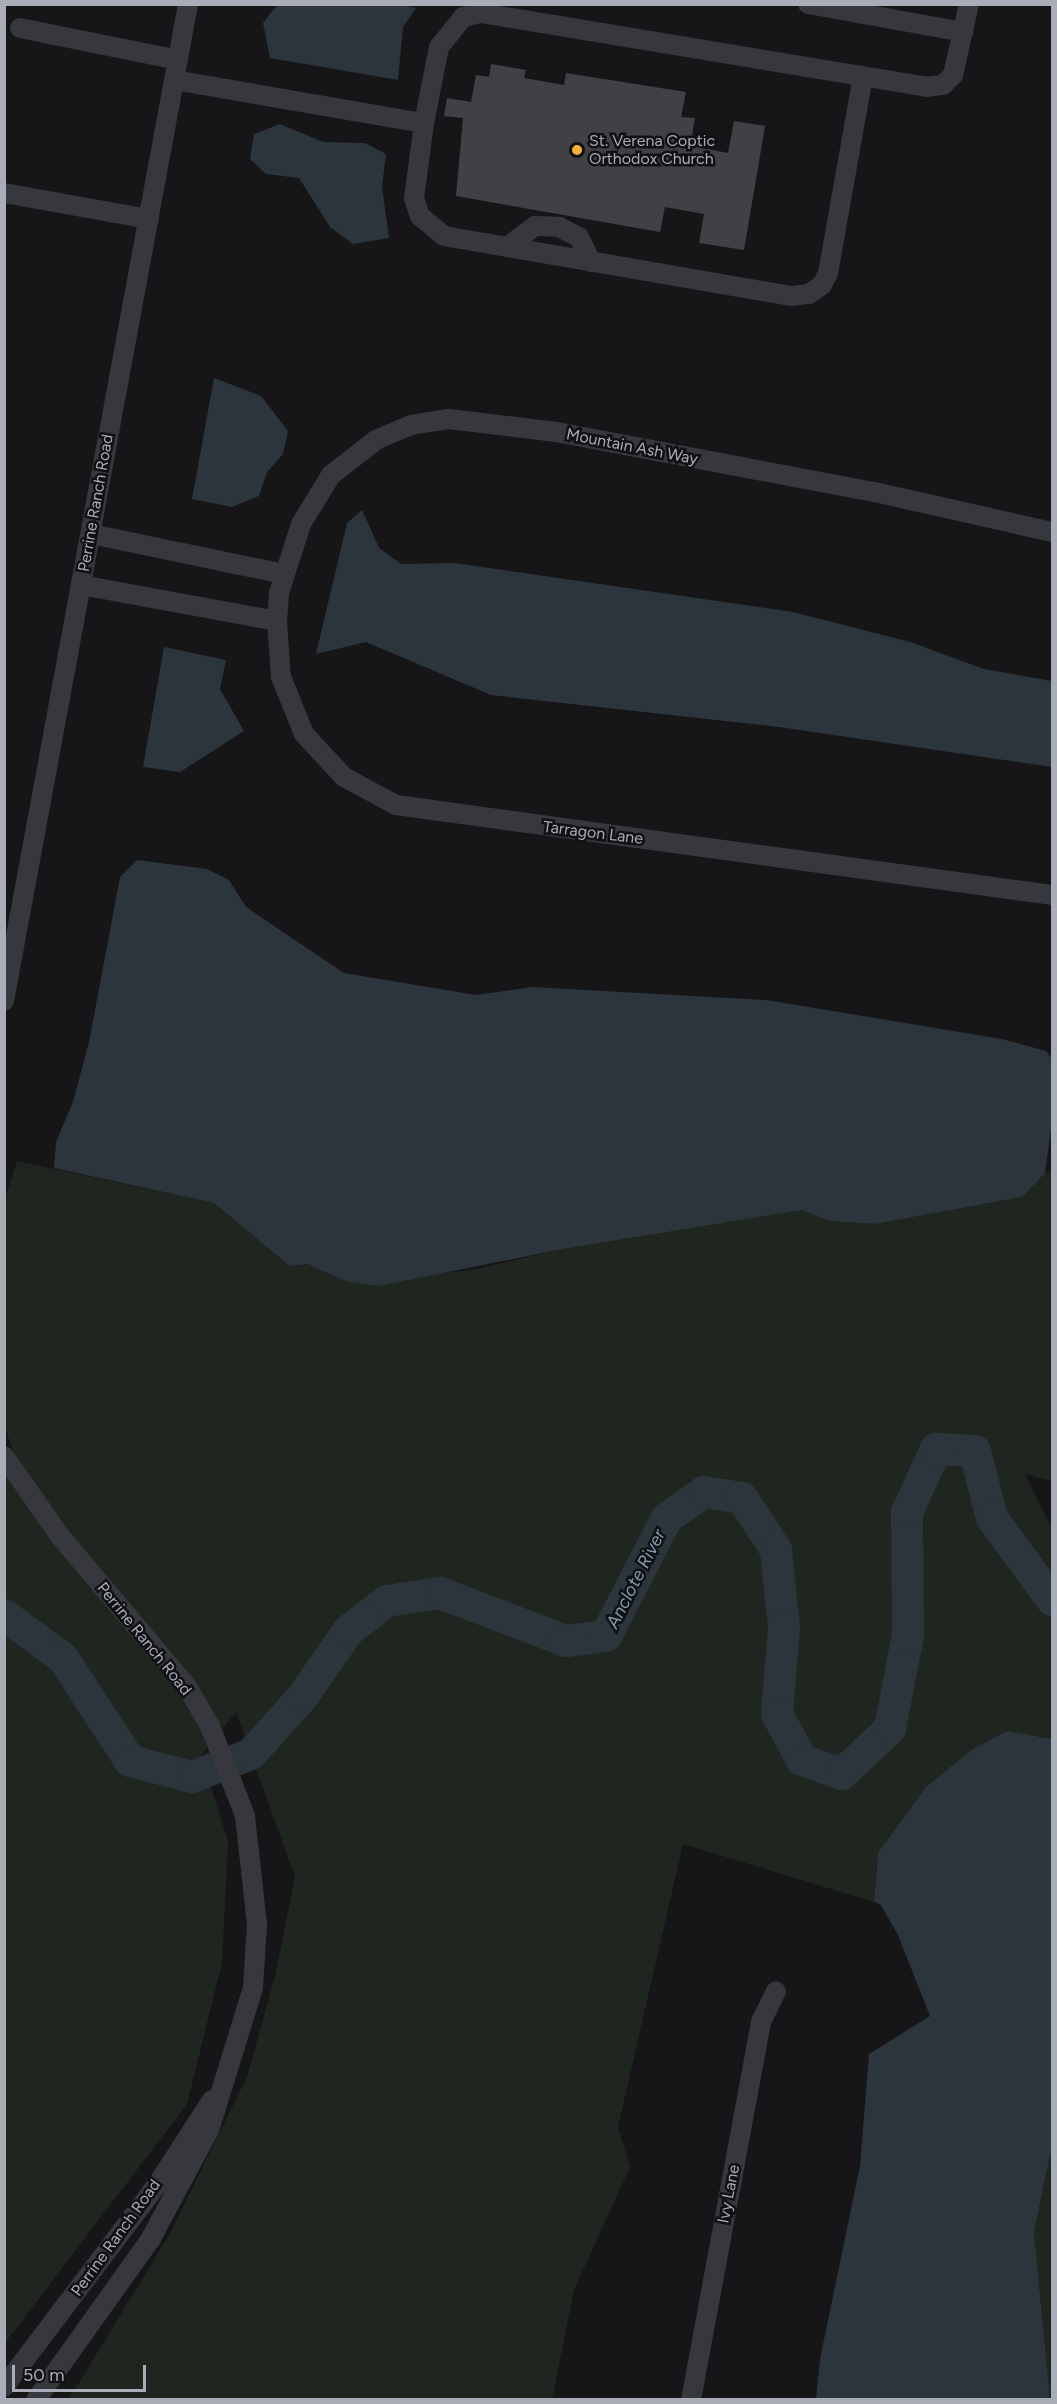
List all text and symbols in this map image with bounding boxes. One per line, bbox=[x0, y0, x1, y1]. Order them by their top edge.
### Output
place label: St. Verena Coptic Orthodox Church bbox=[589, 131, 715, 169]
marker: St. Verena Coptic Orthodox Church bbox=[570, 143, 584, 157]
street label: Mountain Ash Way bbox=[565, 425, 699, 469]
street label: Perrine Ranch Road bbox=[74, 433, 118, 573]
street label: Tarragon Lane bbox=[542, 817, 644, 849]
water label: Anclote River bbox=[602, 1526, 670, 1632]
street label: Perrine Ranch Road bbox=[93, 1579, 195, 1699]
street label: Ivy Lane bbox=[714, 2163, 744, 2225]
street label: Perrine Ranch Road bbox=[67, 2176, 165, 2300]
scale bar bbox=[15, 2353, 148, 2391]
text: 50 m bbox=[23, 2364, 65, 2386]

